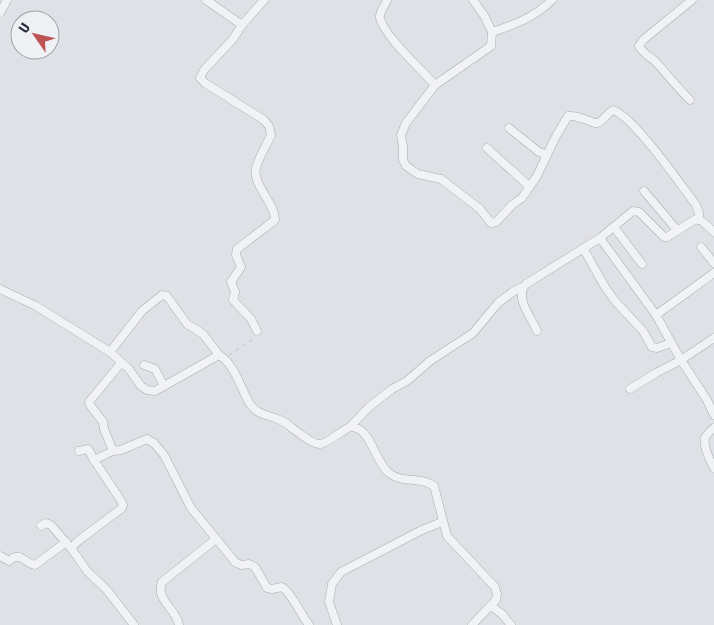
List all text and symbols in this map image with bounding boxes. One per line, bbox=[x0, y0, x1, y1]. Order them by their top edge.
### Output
north arrow bbox=[10, 10, 60, 60]
text: U bbox=[15, 20, 34, 36]

